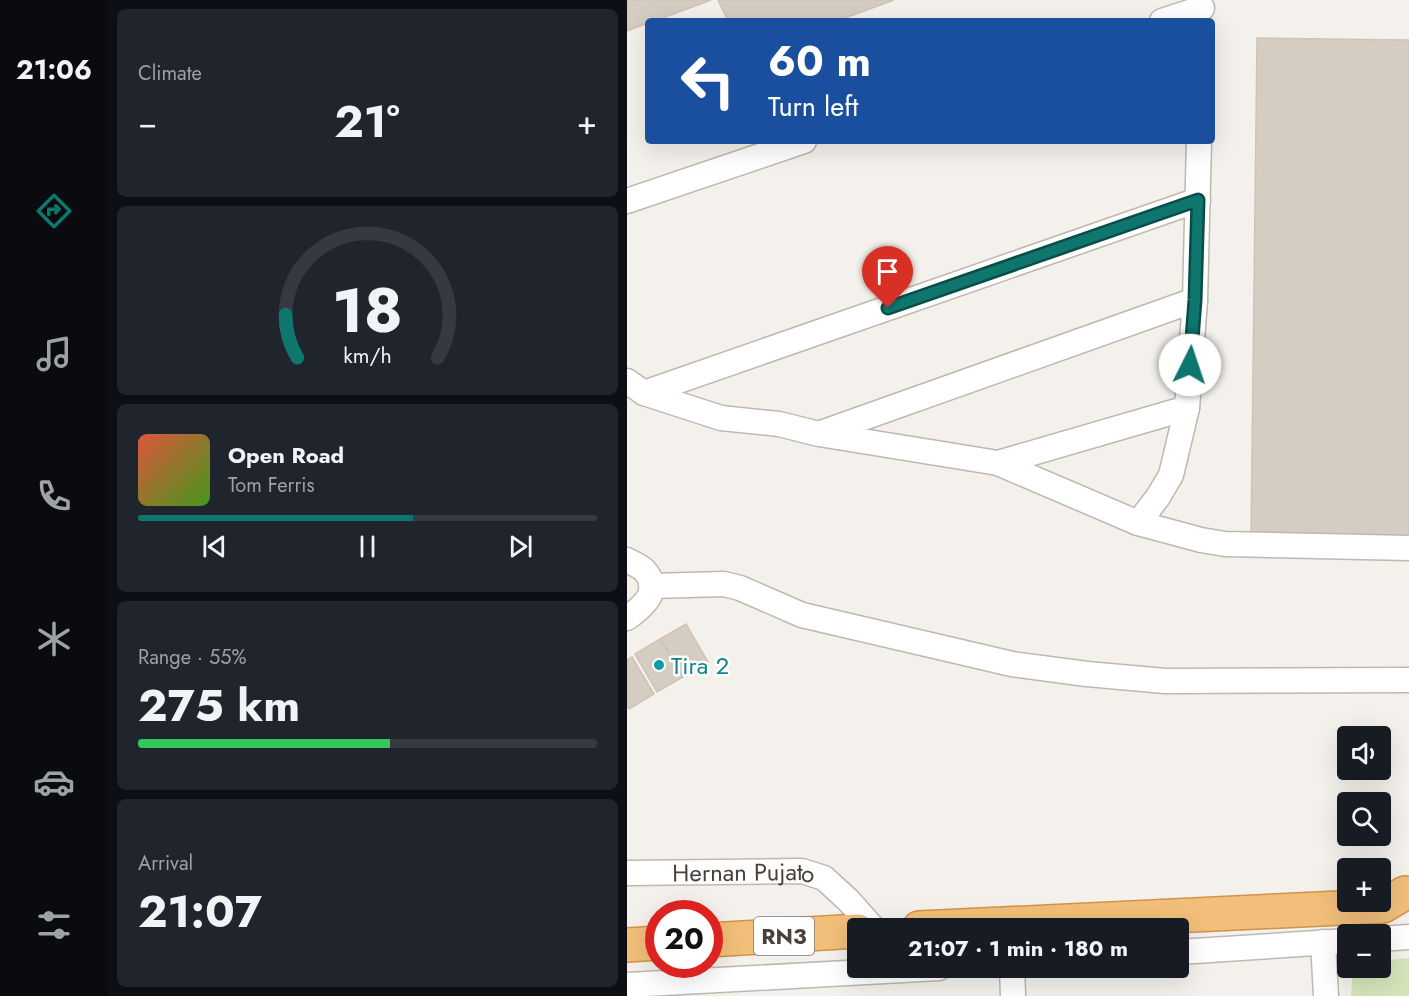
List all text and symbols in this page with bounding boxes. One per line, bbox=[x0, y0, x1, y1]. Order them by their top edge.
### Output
text: 60 m bbox=[768, 31, 871, 92]
icon: left bbox=[669, 42, 747, 120]
text: 21:06 bbox=[16, 50, 92, 89]
text: Climate bbox=[138, 59, 202, 88]
text: Turn left bbox=[768, 87, 858, 126]
text: 21° bbox=[334, 89, 400, 154]
text: − bbox=[138, 99, 157, 146]
text: + bbox=[577, 99, 597, 146]
icon: directions bbox=[33, 190, 75, 232]
pin bbox=[862, 246, 913, 308]
icon: arrive bbox=[871, 255, 904, 288]
text: 18 bbox=[332, 265, 403, 355]
icon: music bbox=[33, 333, 75, 375]
position arrow bbox=[1158, 333, 1222, 397]
text: km/h bbox=[343, 340, 392, 371]
text: Open Road bbox=[228, 439, 344, 471]
text: Tom Ferris bbox=[228, 471, 315, 500]
icon: phone bbox=[33, 475, 75, 517]
icon: previous bbox=[198, 530, 231, 563]
icon: pause bbox=[351, 530, 384, 563]
icon: next bbox=[504, 530, 537, 563]
icon: climate bbox=[33, 618, 75, 660]
text: Range · 55% bbox=[138, 643, 247, 672]
place label: Tira 2 bbox=[671, 648, 729, 683]
marker: Tira 2 bbox=[652, 658, 666, 672]
text: 275 km bbox=[138, 673, 300, 738]
map controls bbox=[1337, 726, 1391, 978]
button: sound bbox=[1337, 726, 1391, 780]
icon: car bbox=[33, 761, 75, 803]
button: search bbox=[1337, 792, 1391, 846]
text: Arrival bbox=[138, 849, 193, 878]
street label: Hernan Pujato bbox=[672, 853, 820, 892]
button: + bbox=[1337, 858, 1391, 912]
text: 21:07 bbox=[138, 879, 262, 944]
speed limit sign: 20 bbox=[645, 900, 723, 978]
icon: filters bbox=[33, 904, 75, 946]
road number: RN3 bbox=[754, 917, 814, 955]
button: − bbox=[1337, 924, 1391, 978]
text: 21:07 · 1 min · 180 m bbox=[908, 932, 1128, 964]

